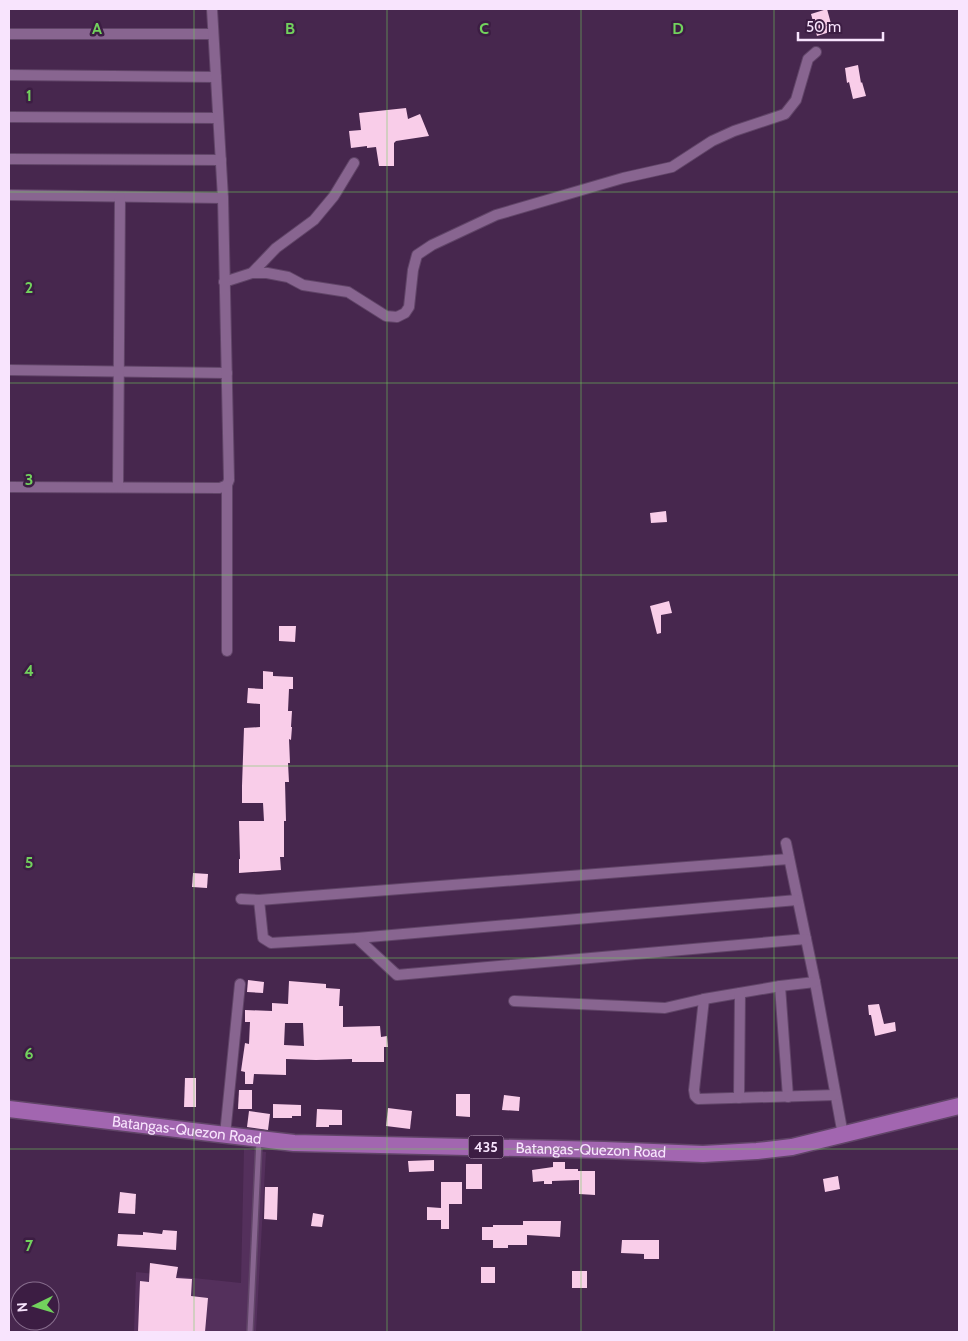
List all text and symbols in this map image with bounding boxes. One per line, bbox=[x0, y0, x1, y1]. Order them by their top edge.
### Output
scale bar bbox=[798, 10, 883, 42]
text: 50 m bbox=[806, 18, 841, 36]
text: A bbox=[92, 19, 102, 38]
text: B bbox=[285, 19, 295, 38]
text: C bbox=[479, 19, 489, 38]
text: D bbox=[672, 19, 684, 38]
text: 1 bbox=[26, 86, 32, 105]
text: 2 bbox=[25, 278, 33, 297]
text: 3 bbox=[25, 470, 33, 489]
text: 4 bbox=[24, 661, 34, 680]
text: 5 bbox=[25, 853, 33, 872]
text: 6 bbox=[25, 1044, 34, 1063]
street label: Batangas-Quezon Road bbox=[111, 1112, 263, 1148]
road number: 435 bbox=[468, 1136, 504, 1158]
street label: Batangas-Quezon Road bbox=[515, 1139, 666, 1162]
text: 7 bbox=[25, 1236, 34, 1255]
north arrow bbox=[10, 1281, 60, 1331]
text: N bbox=[13, 1301, 31, 1313]

